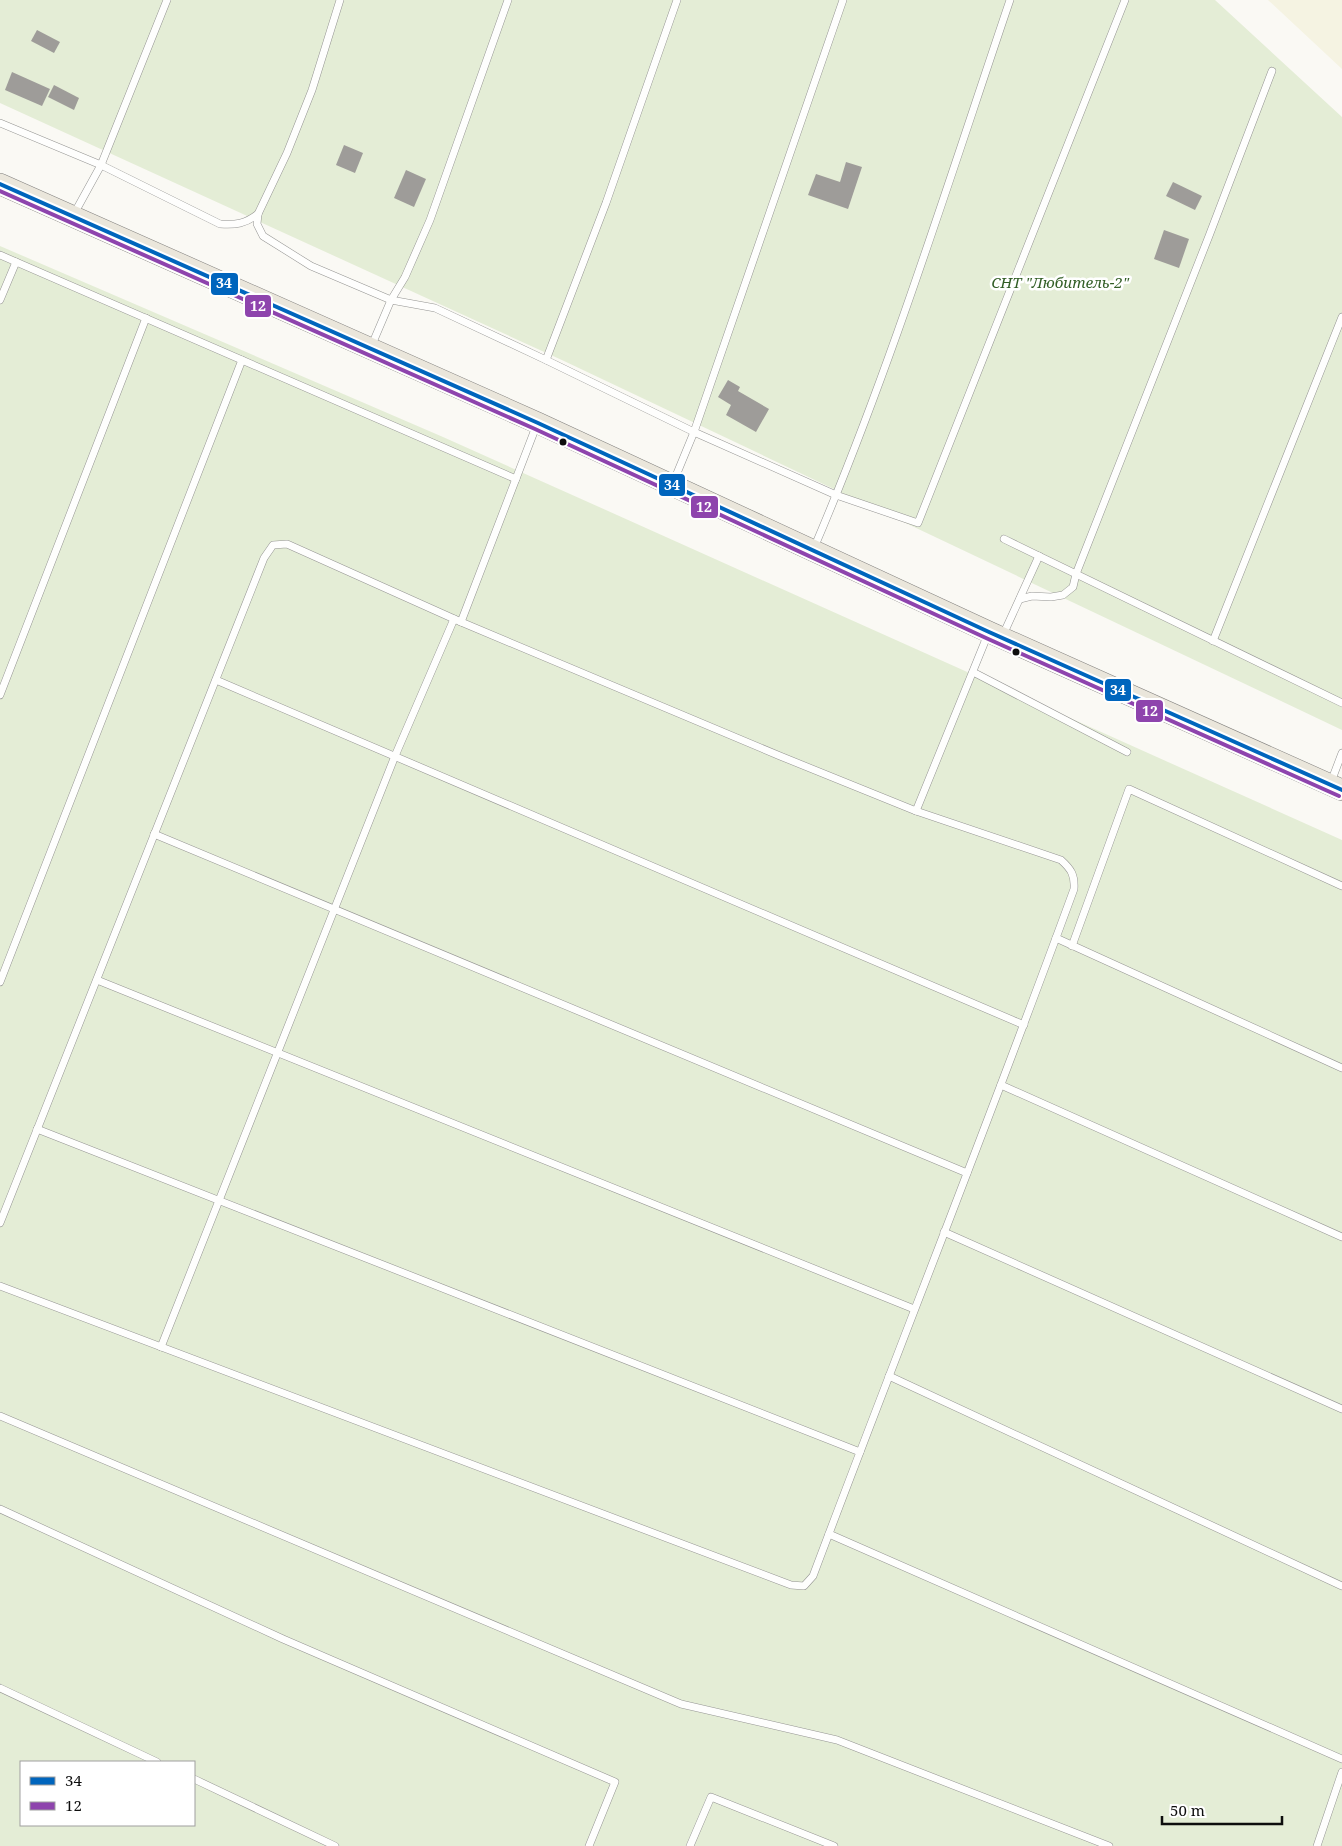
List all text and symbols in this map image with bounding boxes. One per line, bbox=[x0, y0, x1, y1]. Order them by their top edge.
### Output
line badge: 34 bbox=[210, 272, 239, 296]
park label: СНТ "Любитель-2" bbox=[991, 272, 1130, 292]
text: 34 bbox=[216, 273, 232, 292]
line badge: 12 bbox=[244, 294, 272, 318]
text: 12 bbox=[250, 296, 266, 315]
unlabelled marker bbox=[558, 437, 568, 447]
line badge: 34 bbox=[658, 473, 686, 497]
text: 34 bbox=[664, 475, 680, 494]
line badge: 12 bbox=[690, 495, 719, 519]
text: 12 bbox=[696, 497, 712, 516]
unlabelled marker bbox=[1011, 647, 1021, 657]
line badge: 34 bbox=[1104, 678, 1132, 702]
text: 34 bbox=[1110, 680, 1126, 699]
line badge: 12 bbox=[1135, 699, 1164, 723]
text: 12 bbox=[1142, 701, 1158, 720]
legend bbox=[20, 1761, 195, 1826]
text: 34 bbox=[65, 1770, 82, 1790]
scale bar bbox=[1162, 1794, 1282, 1826]
text: 12 bbox=[65, 1795, 82, 1815]
text: 50 m bbox=[1170, 1800, 1205, 1820]

